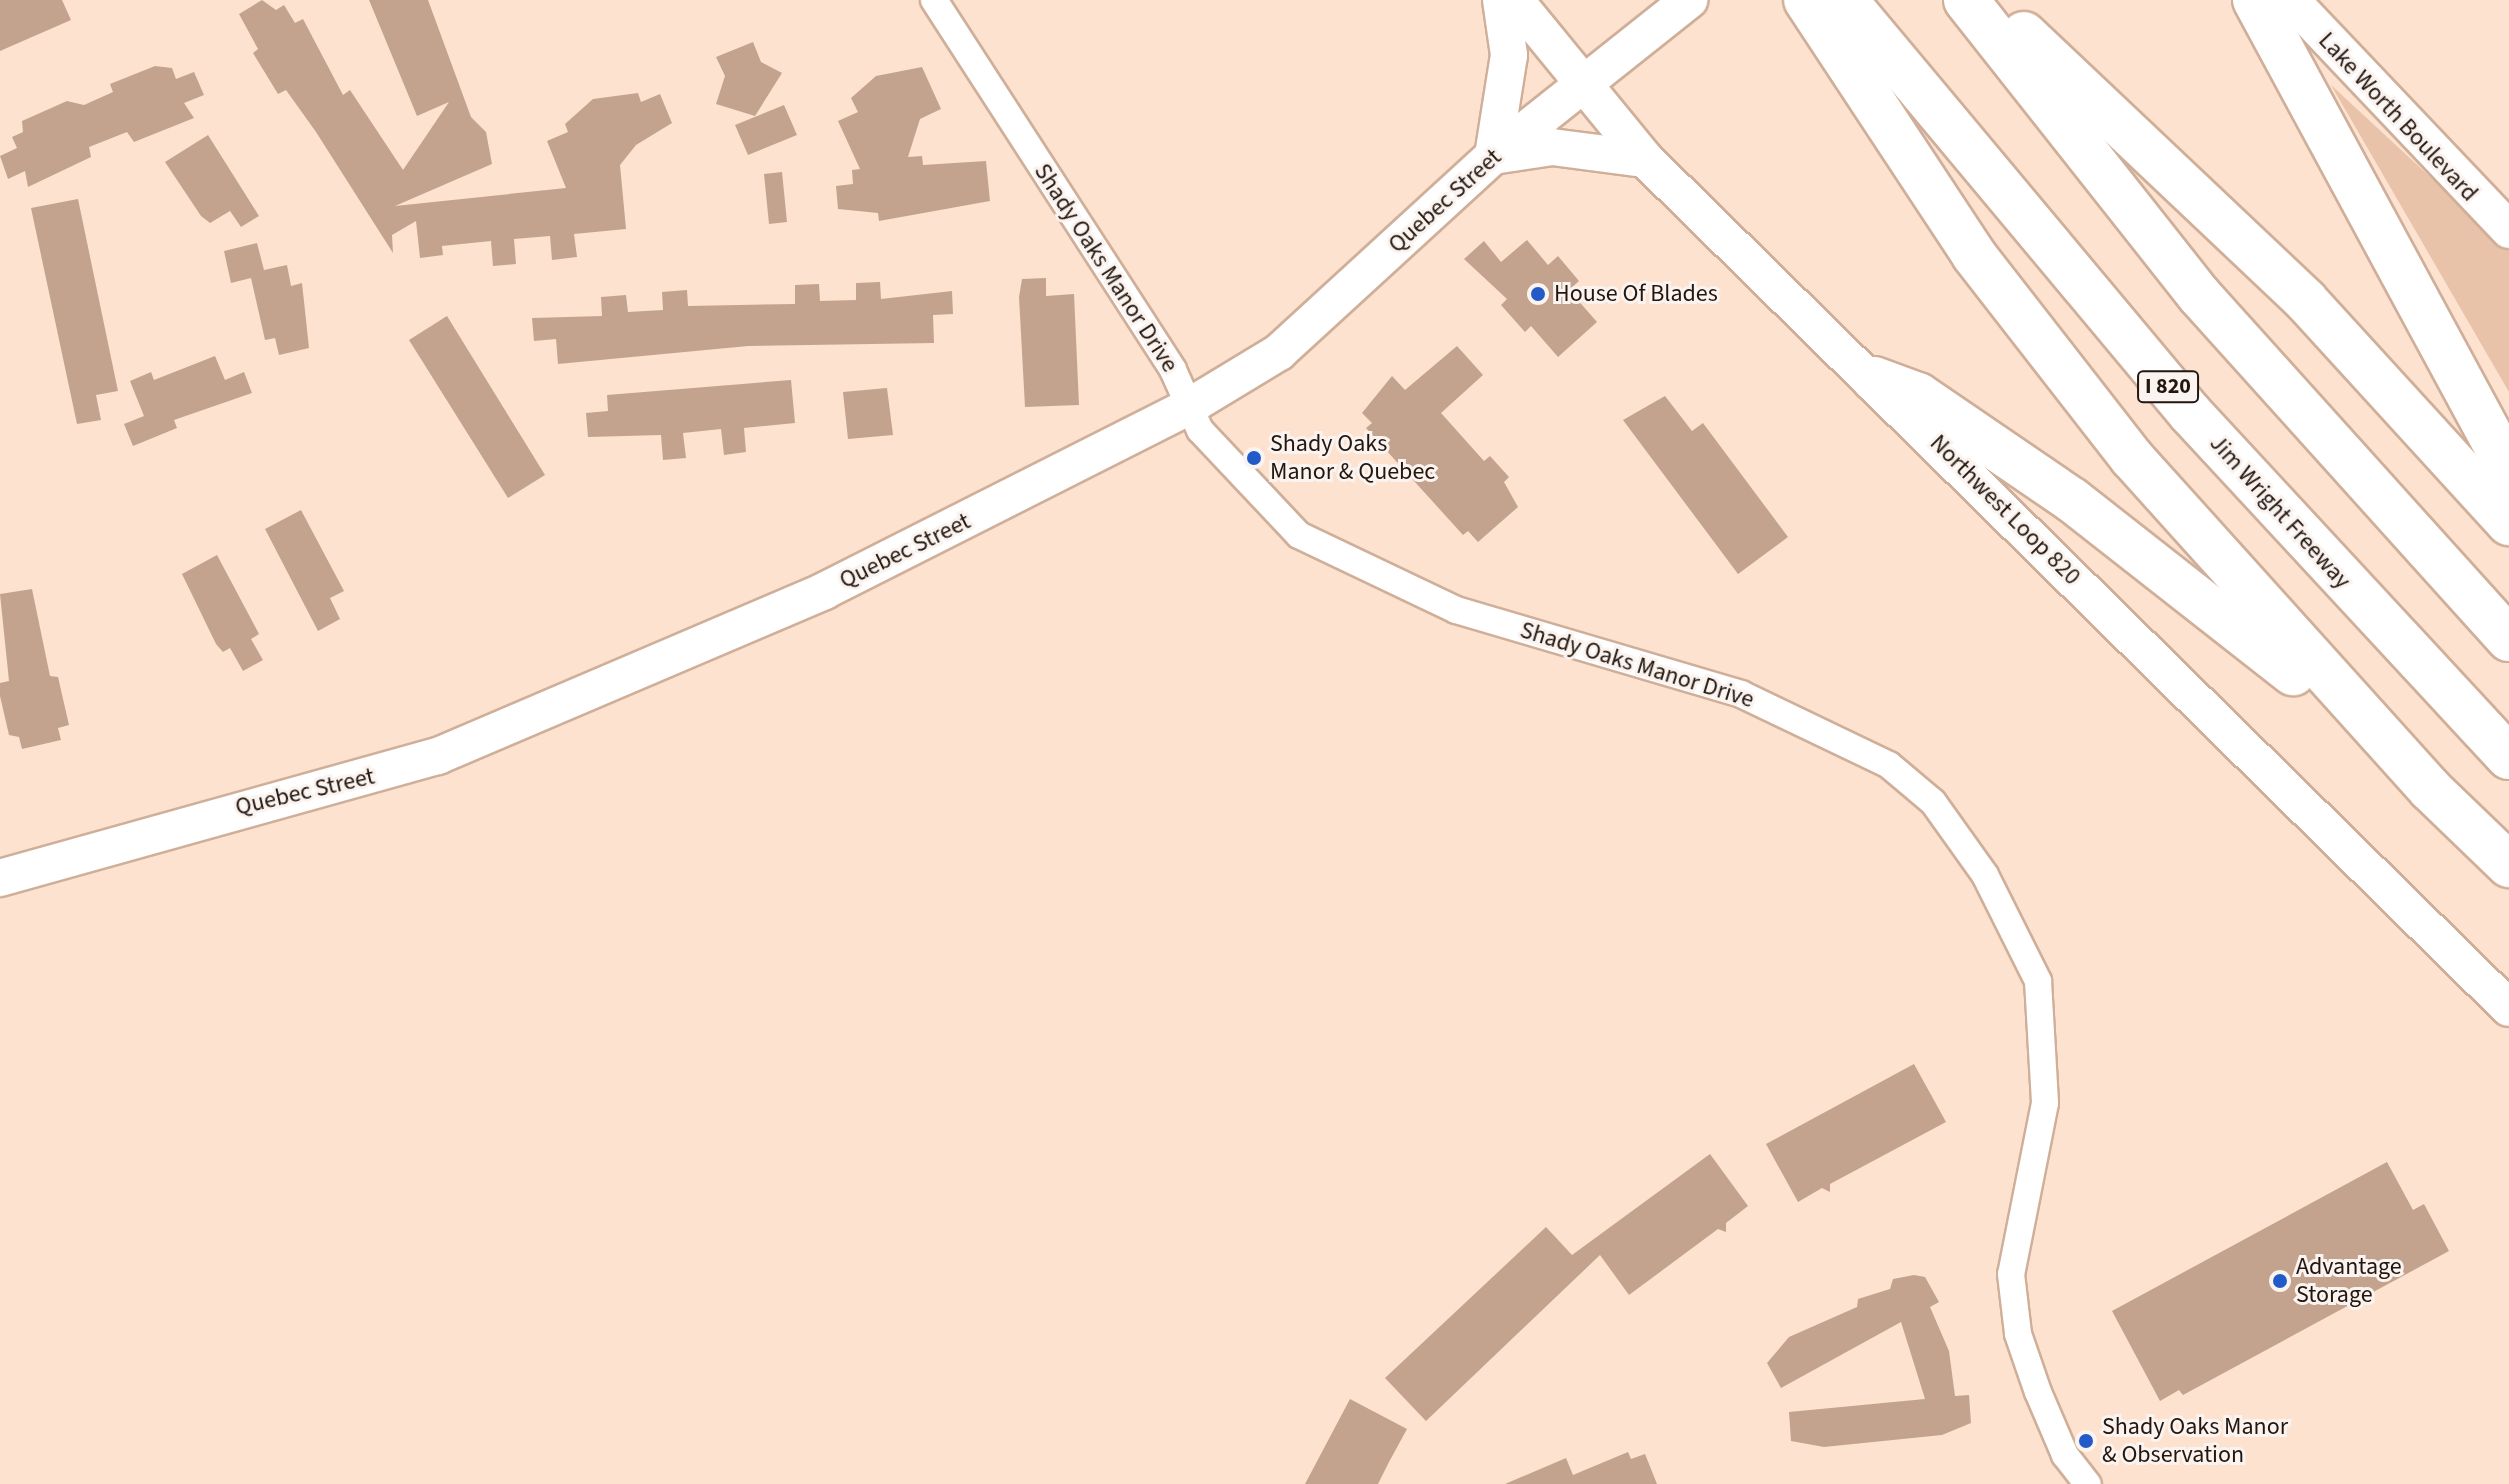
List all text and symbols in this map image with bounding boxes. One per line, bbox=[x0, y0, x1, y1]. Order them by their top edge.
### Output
street label: Lake Worth Boulevard bbox=[2312, 26, 2484, 208]
street label: Quebec Street bbox=[1383, 143, 1507, 259]
street label: Shady Oaks Manor Drive bbox=[1028, 158, 1184, 378]
place label: House Of Blades bbox=[1554, 280, 1718, 308]
marker: House Of Blades bbox=[1529, 285, 1547, 303]
road number: I 820 bbox=[2136, 369, 2200, 405]
street label: Northwest Loop 820 bbox=[1924, 429, 2086, 591]
street label: Jim Wright Freeway bbox=[2203, 429, 2357, 595]
place label: Shady Oaks Manor & Quebec bbox=[1270, 430, 1435, 486]
marker: Shady Oaks Manor & Quebec bbox=[1245, 449, 1263, 467]
street label: Quebec Street bbox=[835, 507, 975, 595]
street label: Shady Oaks Manor Drive bbox=[1517, 616, 1757, 714]
street label: Quebec Street bbox=[233, 762, 377, 822]
place label: Advantage Storage bbox=[2296, 1253, 2402, 1309]
marker: Advantage Storage bbox=[2271, 1272, 2289, 1290]
place label: Shady Oaks Manor & Observation bbox=[2102, 1413, 2288, 1469]
marker: Shady Oaks Manor & Observation bbox=[2077, 1432, 2095, 1450]

